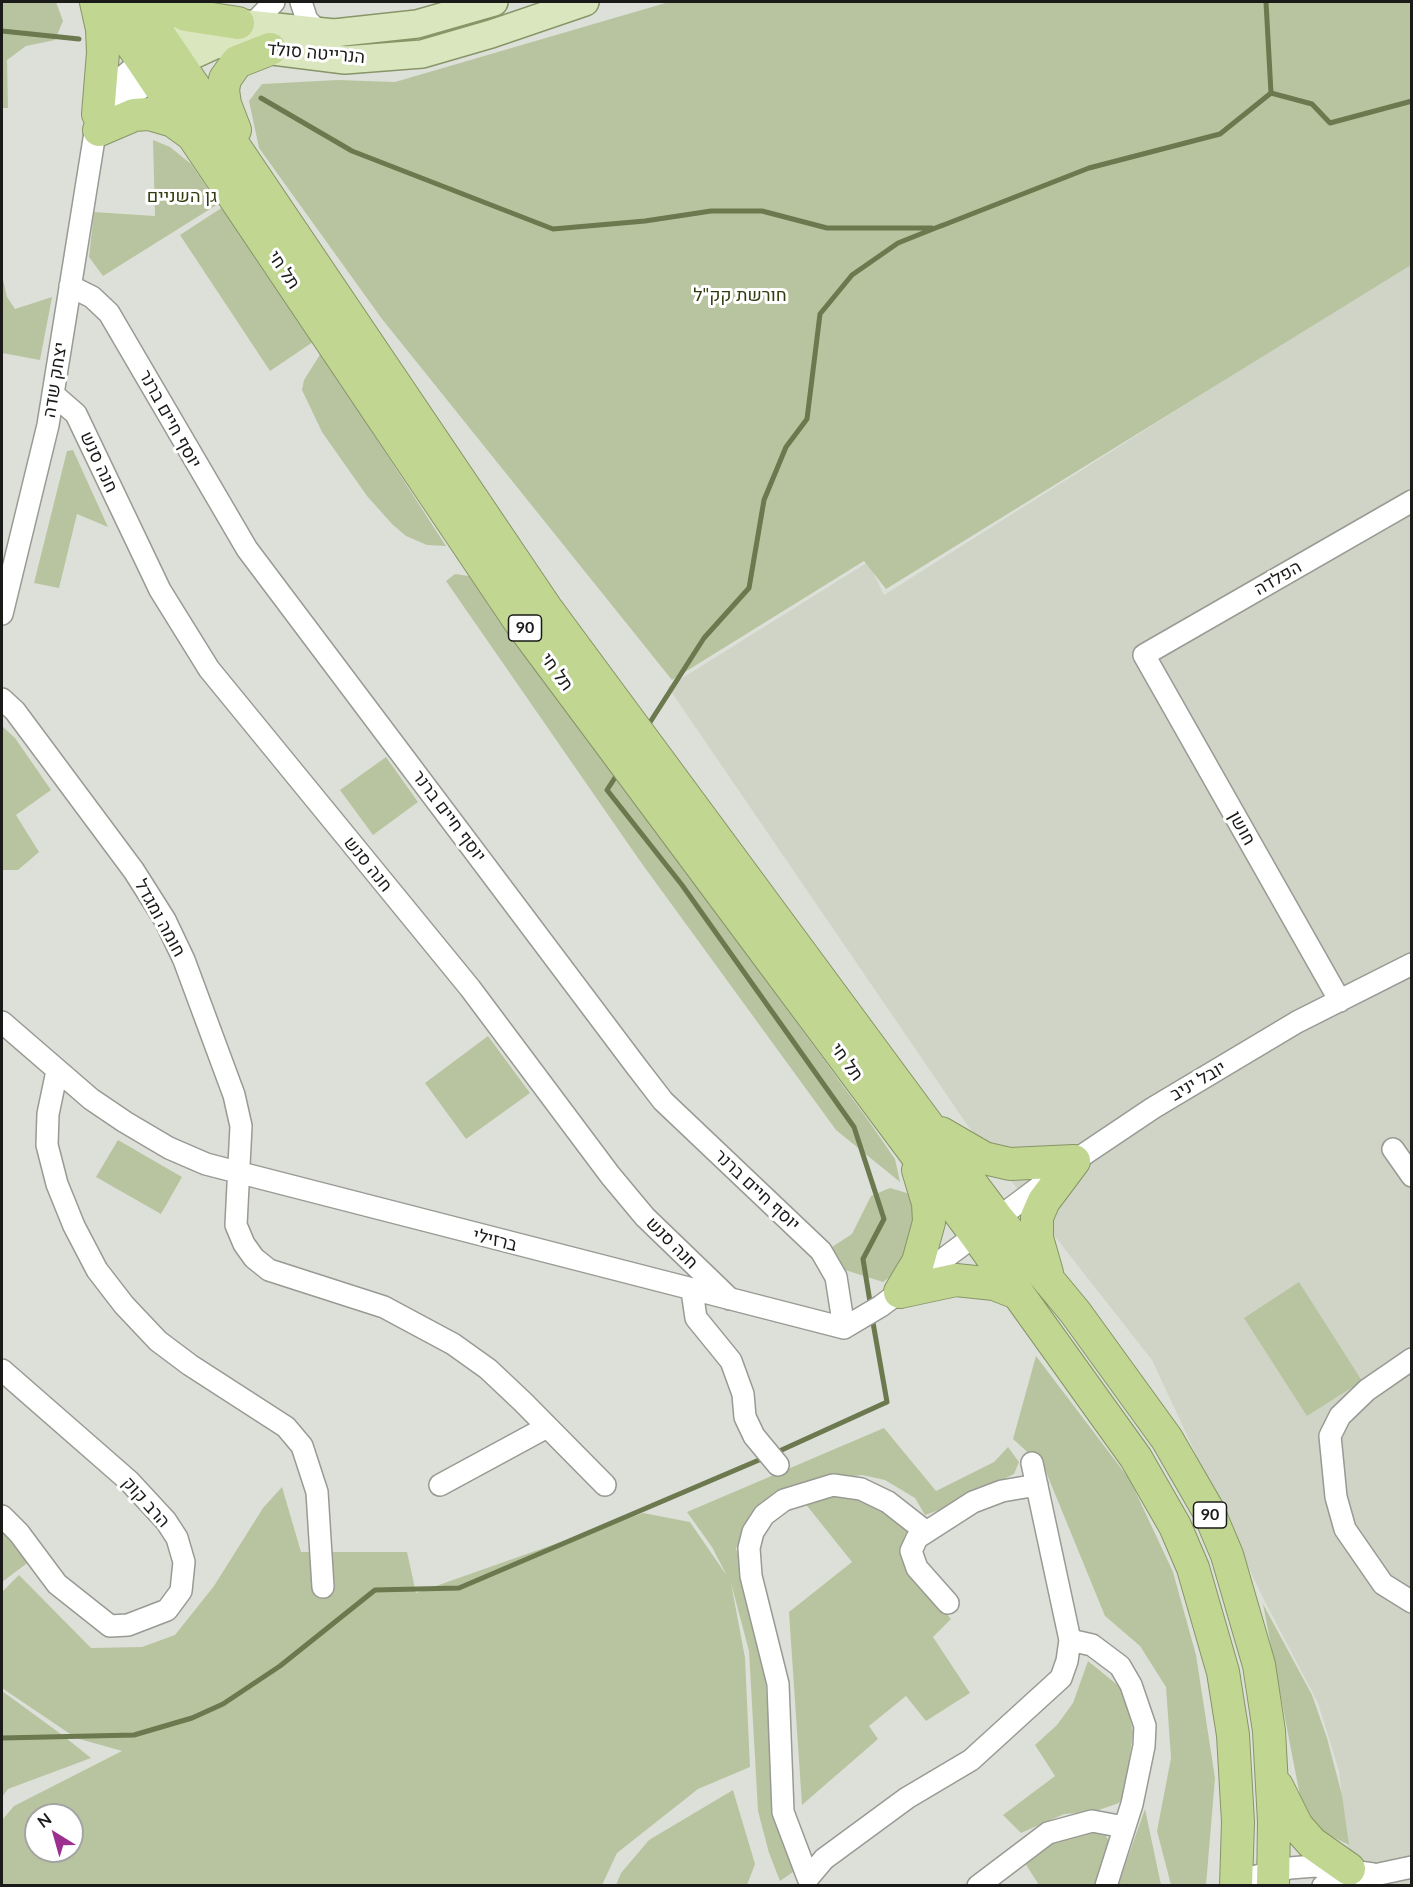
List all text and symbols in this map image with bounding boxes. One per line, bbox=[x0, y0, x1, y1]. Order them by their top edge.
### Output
street label: הנרייטה סולד bbox=[266, 38, 366, 68]
park label: גן השניים bbox=[147, 185, 217, 207]
street label: תל חי bbox=[263, 247, 305, 293]
park label: חורשת קק"ל bbox=[693, 284, 787, 306]
street label: יצחק שדה bbox=[38, 341, 72, 419]
street label: יוסף חיים ברנר bbox=[134, 366, 206, 472]
street label: חנה סנש bbox=[75, 428, 123, 496]
street label: הפלדה bbox=[1250, 556, 1306, 600]
road number: 90 bbox=[508, 615, 542, 641]
street label: תל חי bbox=[536, 649, 578, 695]
street label: יוסף חיים ברנר bbox=[408, 766, 490, 866]
street label: חושן bbox=[1224, 807, 1260, 849]
street label: חנה סנש bbox=[339, 832, 397, 896]
street label: חומה ומגדל bbox=[130, 876, 190, 960]
street label: תל חי bbox=[826, 1039, 868, 1085]
street label: יובל יניב bbox=[1166, 1056, 1230, 1106]
street label: יוסף חיים ברנר bbox=[710, 1145, 804, 1235]
street label: חנה סנש bbox=[641, 1212, 703, 1274]
street label: ברזילי bbox=[471, 1224, 519, 1256]
street label: הרב קוק bbox=[118, 1472, 174, 1532]
road number: 90 bbox=[1194, 1502, 1226, 1528]
north arrow bbox=[24, 1803, 84, 1863]
text: N bbox=[33, 1809, 55, 1831]

